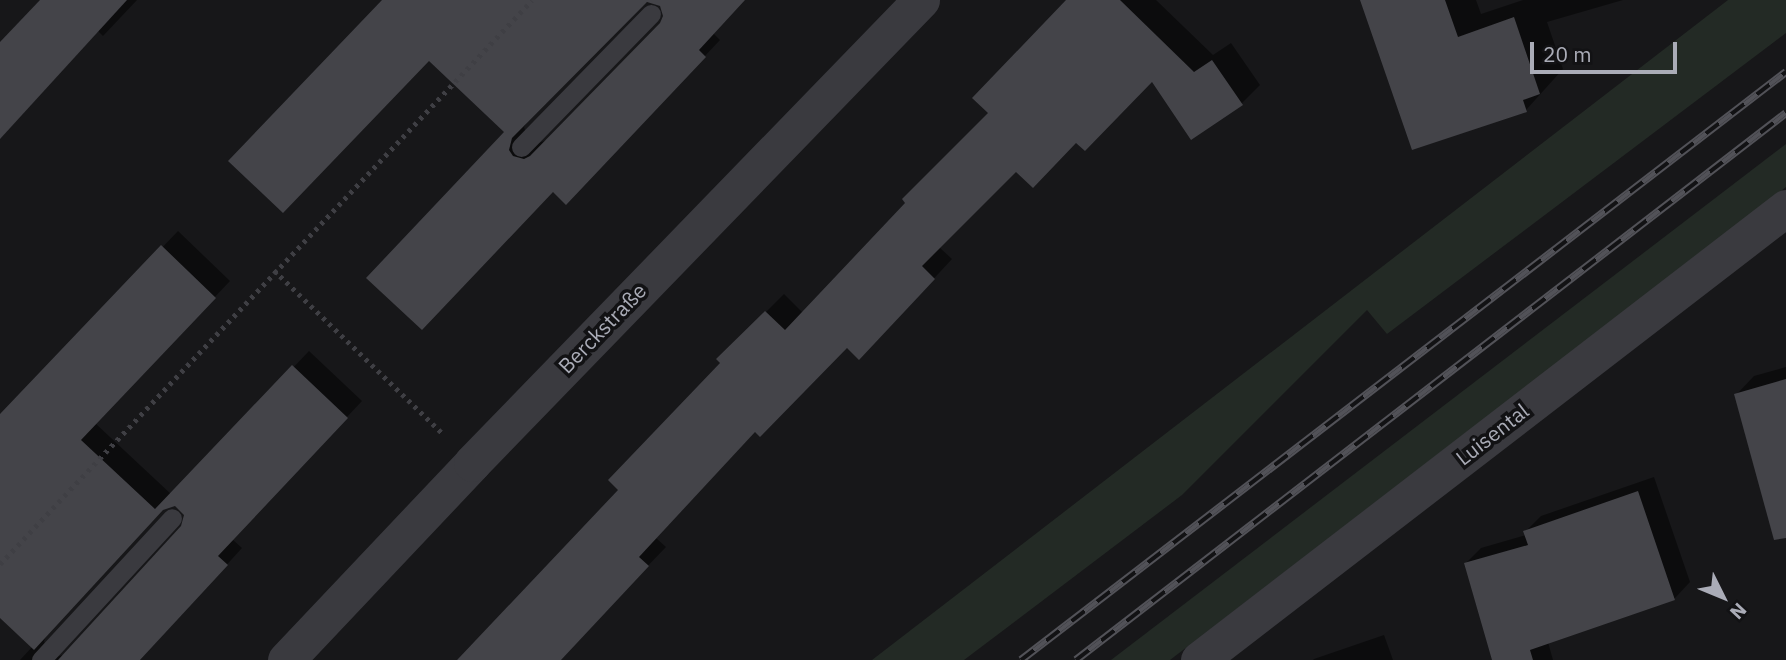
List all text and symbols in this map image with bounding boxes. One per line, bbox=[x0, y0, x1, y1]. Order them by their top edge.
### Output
scale bar bbox=[1534, 28, 1681, 72]
text: 20 m bbox=[1543, 40, 1592, 68]
street label: Berckstraße bbox=[553, 278, 651, 378]
street label: Luisental bbox=[1451, 398, 1533, 470]
north arrow bbox=[1688, 562, 1758, 632]
text: N bbox=[1725, 598, 1752, 625]

